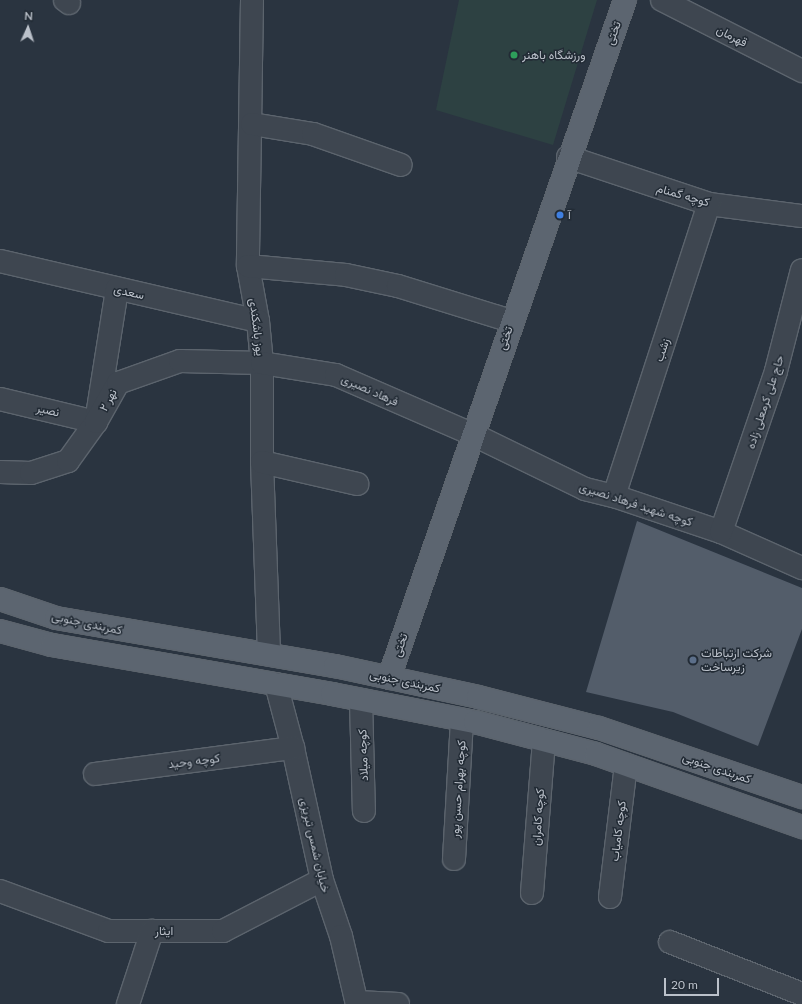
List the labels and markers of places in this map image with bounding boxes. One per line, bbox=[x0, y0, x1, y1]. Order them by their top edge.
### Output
place label: ورزشگاه باهنر bbox=[522, 48, 586, 62]
marker: ورزشگاه باهنر bbox=[509, 50, 519, 60]
place label: آ bbox=[568, 208, 571, 222]
marker: آ bbox=[555, 210, 565, 220]
place label: شرکت ارتباطات زیرساخت bbox=[701, 646, 772, 674]
marker: شرکت ارتباطات زیرساخت bbox=[688, 655, 698, 665]

